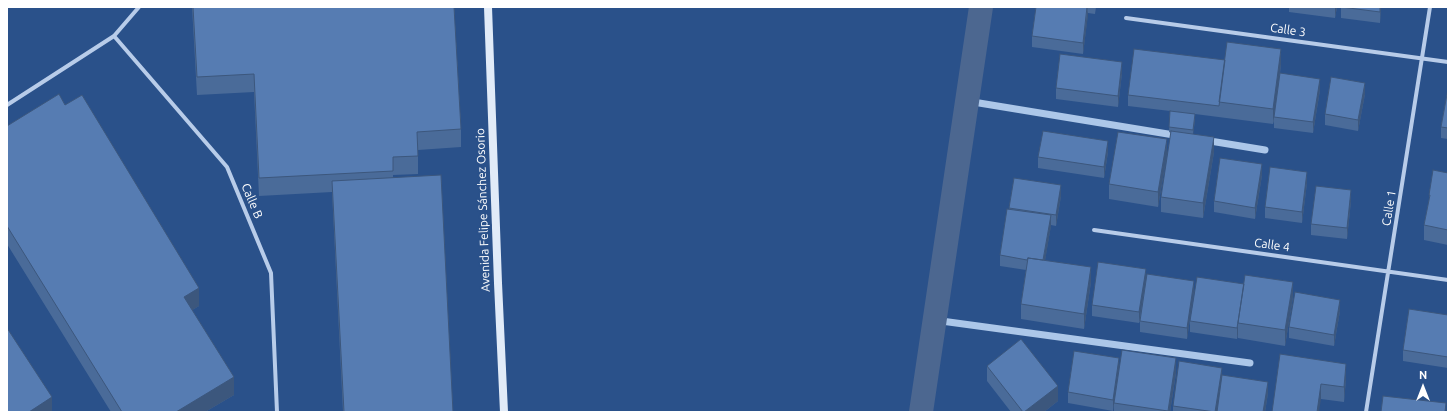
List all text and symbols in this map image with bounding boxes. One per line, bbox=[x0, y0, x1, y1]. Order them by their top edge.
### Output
street label: Calle 3 bbox=[1269, 20, 1307, 40]
street label: Avenida Felipe Sánchez Osorio bbox=[473, 128, 493, 292]
street label: Calle B bbox=[238, 181, 266, 221]
street label: Calle 1 bbox=[1379, 189, 1399, 227]
street label: Calle 4 bbox=[1253, 235, 1291, 255]
north arrow bbox=[1403, 367, 1443, 407]
text: N bbox=[1419, 369, 1427, 381]

